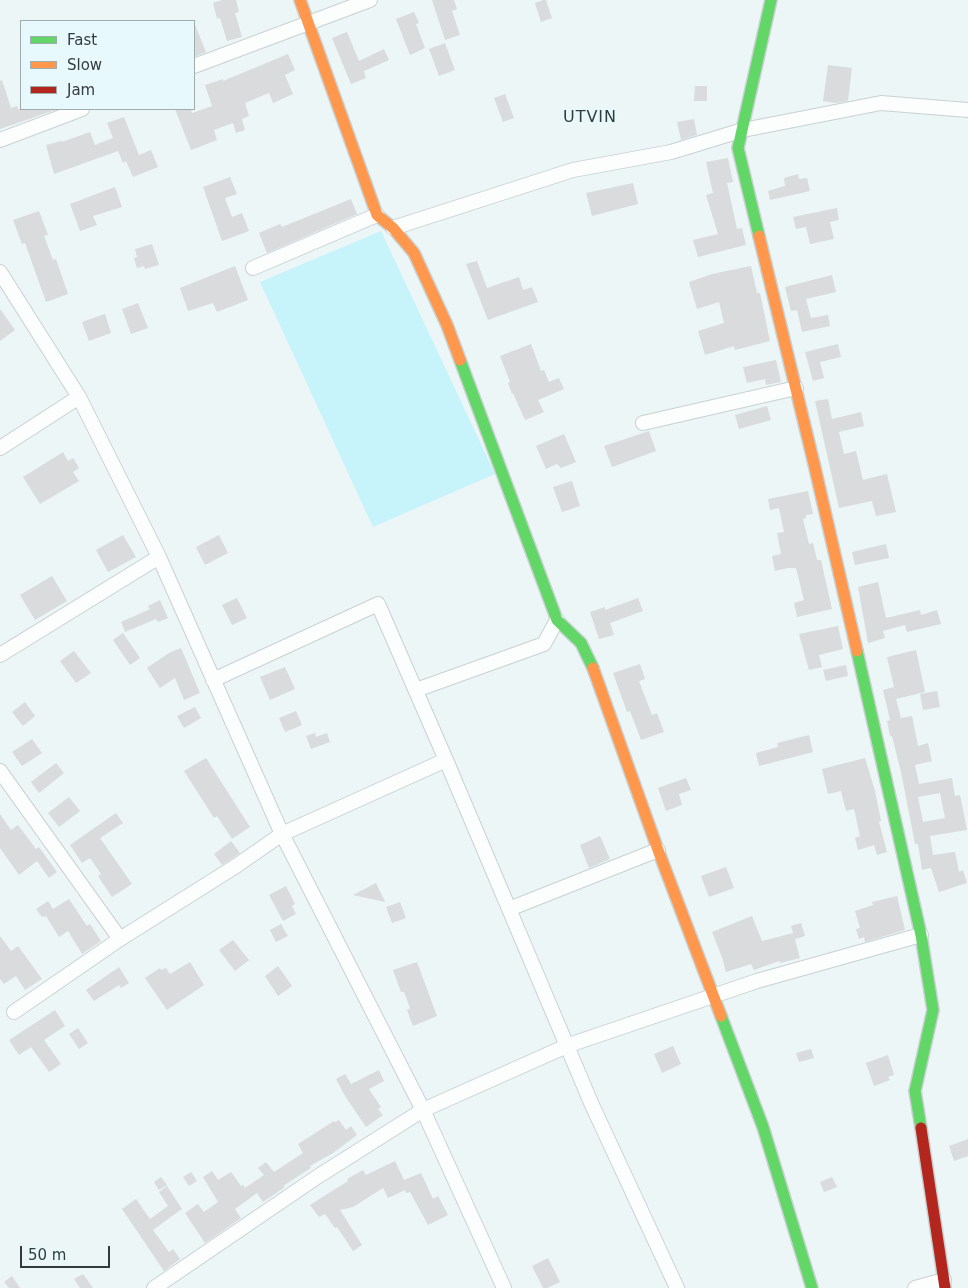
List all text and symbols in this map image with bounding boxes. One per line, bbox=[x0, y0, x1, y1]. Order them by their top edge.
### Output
legend bbox=[20, 20, 195, 110]
text: Fast bbox=[67, 31, 97, 49]
text: Slow bbox=[67, 56, 102, 74]
text: Jam bbox=[67, 81, 95, 99]
district label: UTVIN bbox=[562, 108, 618, 128]
scale bar bbox=[22, 1236, 112, 1268]
text: 50 m bbox=[28, 1246, 66, 1264]

